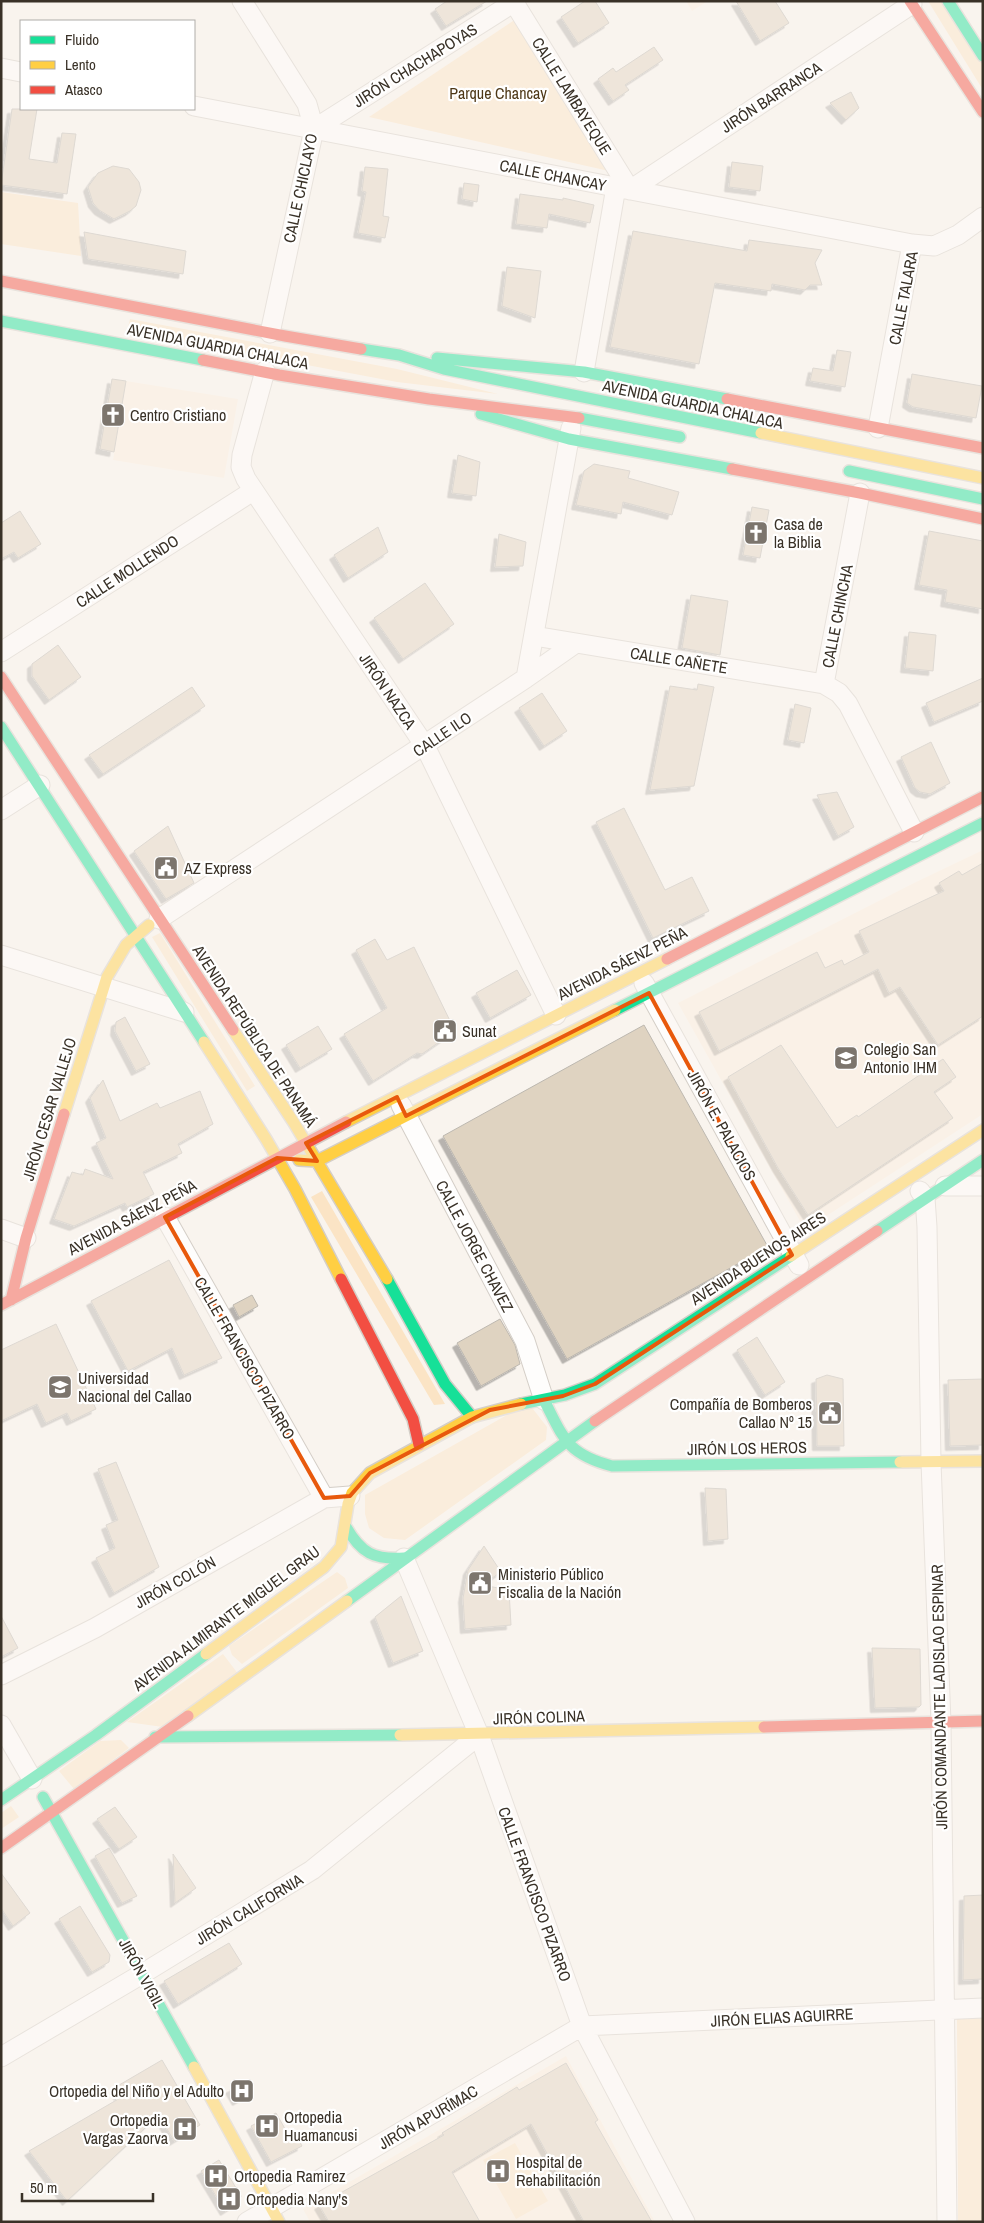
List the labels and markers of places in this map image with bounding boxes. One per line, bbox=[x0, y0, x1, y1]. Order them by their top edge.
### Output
church icon: Centro Cristiano bbox=[100, 402, 126, 428]
place label: Centro Cristiano bbox=[130, 404, 226, 426]
place label: Casa de la Biblia bbox=[774, 513, 823, 553]
church icon: Casa de la Biblia bbox=[743, 520, 769, 546]
public building icon: AZ Express bbox=[153, 855, 179, 881]
place label: AZ Express bbox=[183, 857, 252, 879]
public building icon: Sunat bbox=[432, 1018, 458, 1044]
place label: Sunat bbox=[462, 1020, 497, 1042]
place label: Colegio San Antonio IHM bbox=[863, 1038, 937, 1078]
school or university icon: Colegio San Antonio IHM bbox=[833, 1045, 859, 1071]
place label: Universidad Nacional del Callao bbox=[78, 1367, 192, 1407]
school or university icon: Universidad Nacional del Callao bbox=[47, 1374, 73, 1400]
place label: Compañía de Bomberos Callao Nº 15 bbox=[670, 1393, 812, 1433]
public building icon: Compañía de Bomberos Callao Nº 15 bbox=[817, 1400, 843, 1426]
place label: Ministerio Público Fiscalia de la Nación bbox=[498, 1563, 621, 1603]
public building icon: Ministerio Público Fiscalia de la Nación bbox=[467, 1570, 493, 1596]
hospital icon: Ortopedia del Niño y el Adulto bbox=[229, 2078, 255, 2104]
place label: Ortopedia del Niño y el Adulto bbox=[49, 2080, 224, 2102]
place label: Ortopedia Huamancusi bbox=[284, 2106, 358, 2146]
place label: Ortopedia Vargas Zaorva bbox=[83, 2109, 169, 2149]
hospital icon: Ortopedia Huamancusi bbox=[254, 2113, 280, 2139]
hospital icon: Ortopedia Vargas Zaorva bbox=[172, 2116, 198, 2142]
place label: Hospital de Rehabilitación bbox=[516, 2151, 601, 2191]
hospital icon: Hospital de Rehabilitación bbox=[485, 2158, 511, 2184]
hospital icon: Ortopedia Ramirez bbox=[203, 2163, 229, 2189]
place label: Ortopedia Ramirez bbox=[234, 2165, 346, 2187]
hospital icon: Ortopedia Nany's bbox=[216, 2186, 242, 2212]
place label: Ortopedia Nany's bbox=[246, 2188, 348, 2210]

